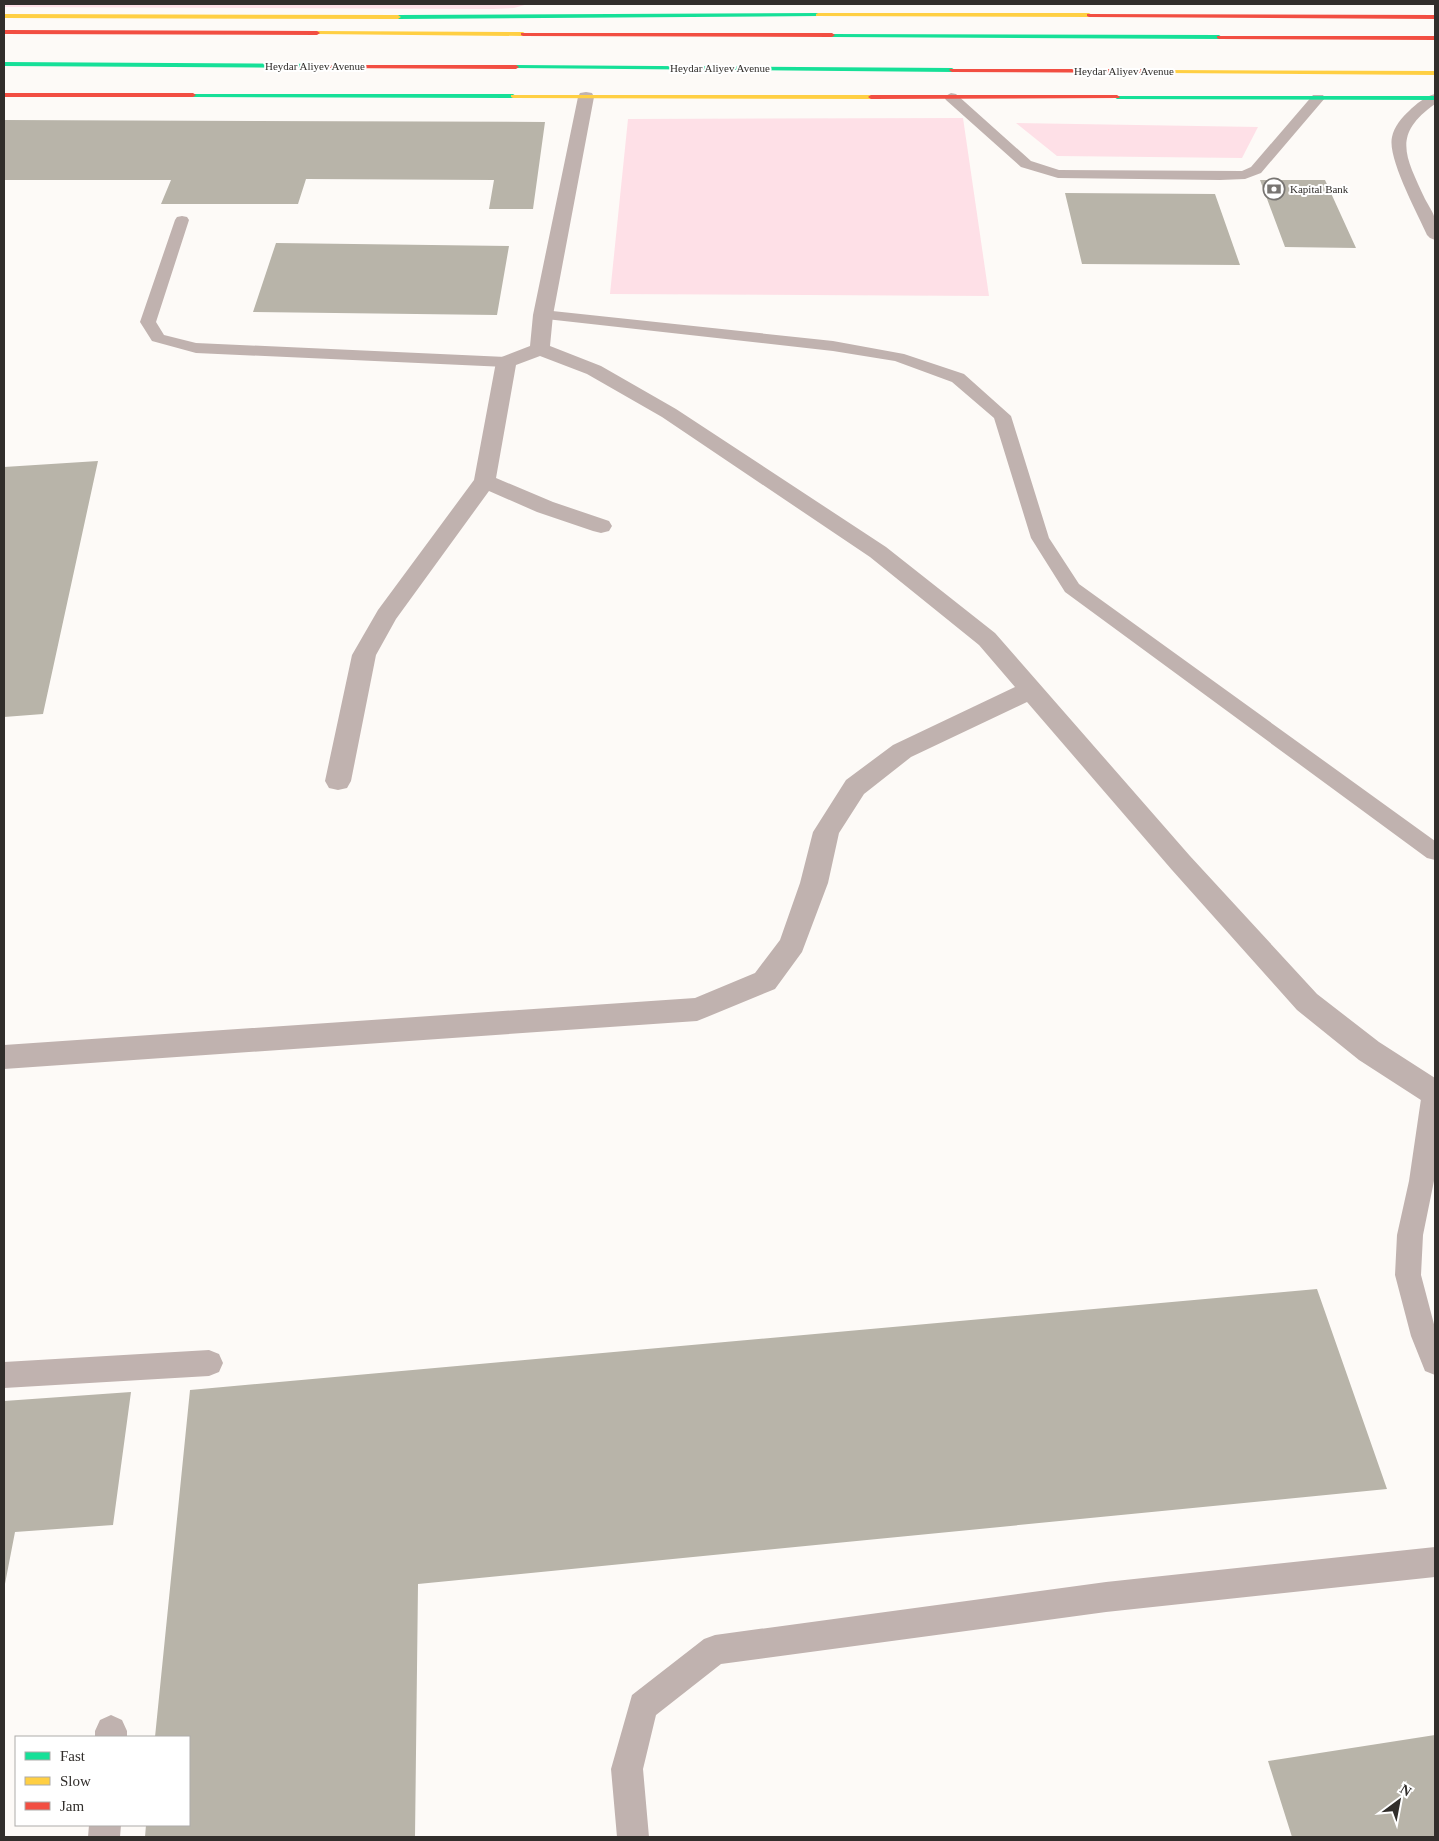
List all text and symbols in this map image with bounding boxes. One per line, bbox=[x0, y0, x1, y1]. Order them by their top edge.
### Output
street label: Heydar Aliyev Avenue bbox=[265, 60, 365, 72]
street label: Heydar Aliyev Avenue bbox=[670, 62, 770, 74]
street label: Heydar Aliyev Avenue bbox=[1074, 65, 1174, 77]
bank icon: Kapital Bank bbox=[1262, 177, 1286, 201]
place label: Kapital Bank bbox=[1290, 183, 1349, 195]
legend bbox=[15, 1736, 190, 1826]
text: Fast bbox=[60, 1748, 86, 1764]
text: Slow bbox=[60, 1773, 91, 1789]
north arrow bbox=[1374, 1776, 1424, 1826]
text: N bbox=[1397, 1781, 1414, 1799]
text: Jam bbox=[60, 1798, 84, 1814]

